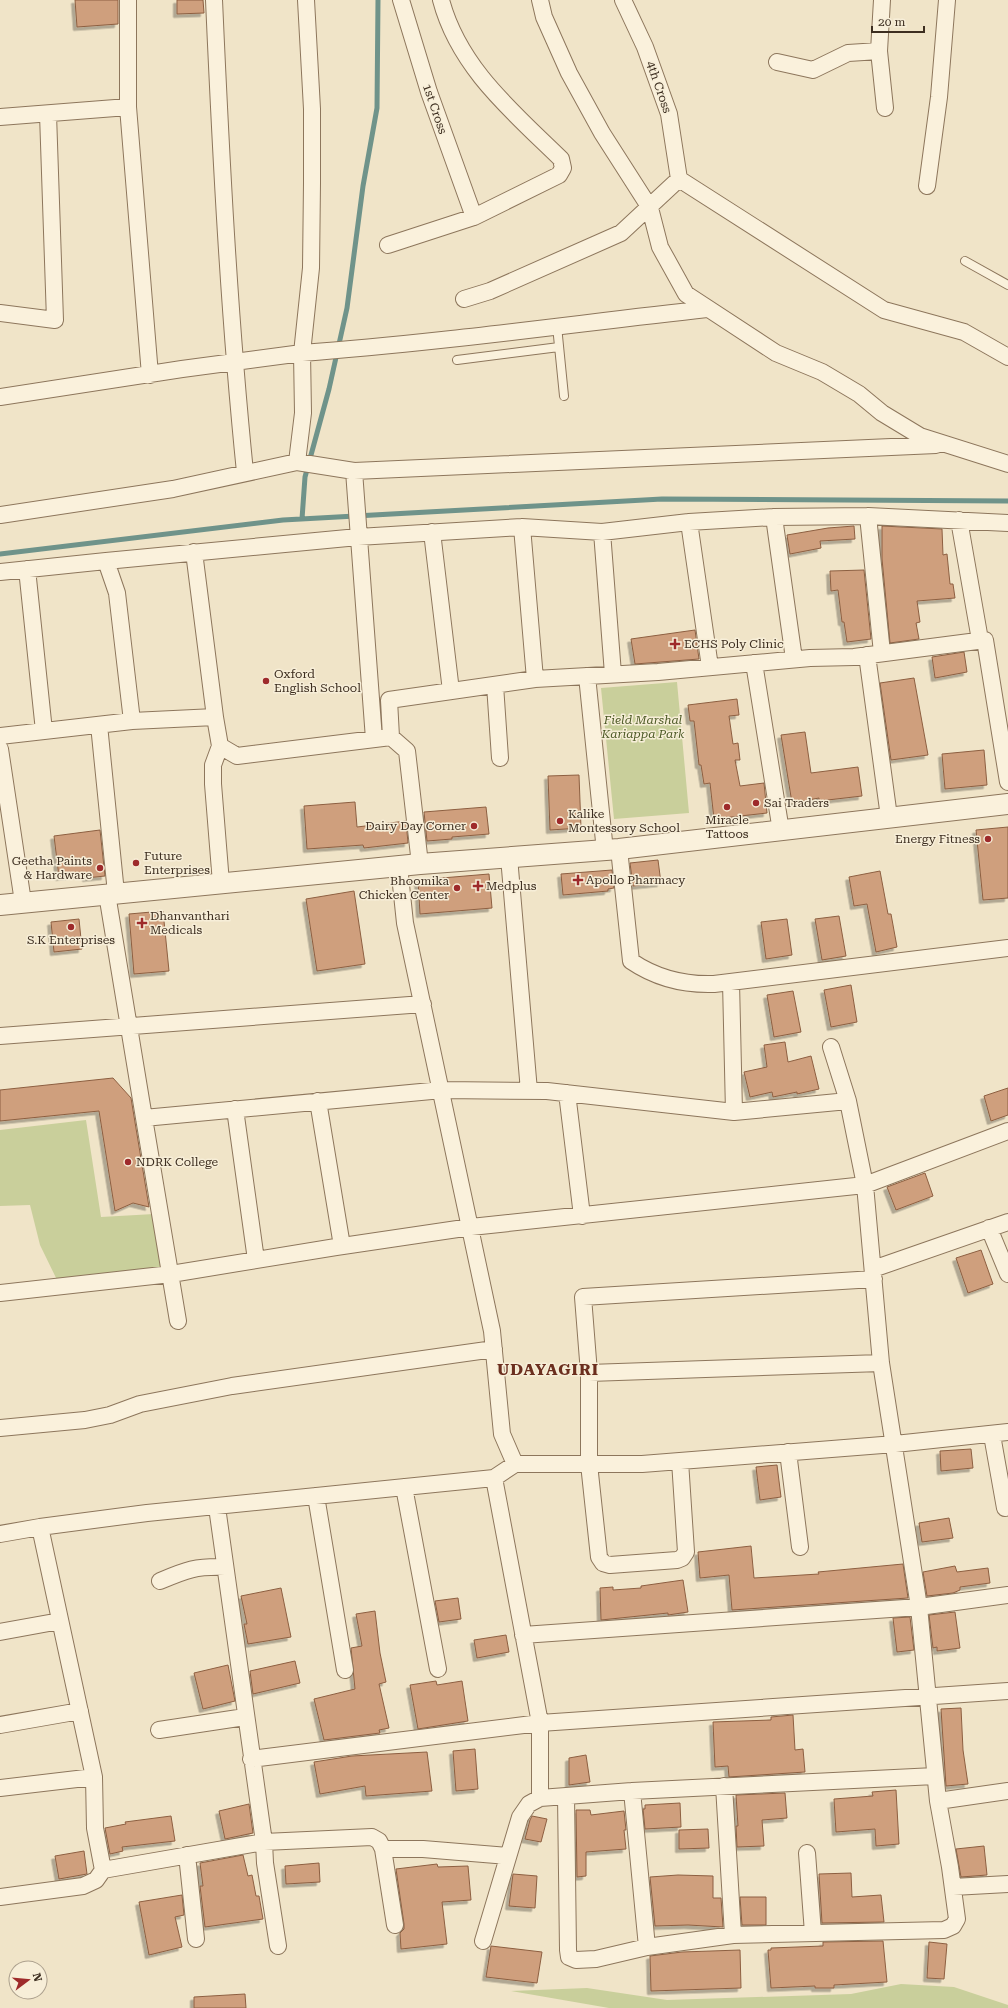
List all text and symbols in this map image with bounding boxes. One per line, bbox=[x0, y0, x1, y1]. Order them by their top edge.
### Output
scale bar bbox=[872, 8, 924, 34]
text: 20 m bbox=[878, 15, 905, 29]
street label: 4th Cross bbox=[644, 59, 675, 115]
street label: 1st Cross bbox=[420, 82, 450, 136]
place label: ECHS Poly Clinic bbox=[684, 637, 784, 651]
marker: ECHS Poly Clinic bbox=[669, 638, 681, 650]
place label: Oxford English School bbox=[274, 667, 361, 695]
marker: Oxford English School bbox=[261, 676, 271, 686]
park label: Field Marshal Kariappa Park bbox=[601, 713, 685, 741]
place label: Sai Traders bbox=[764, 796, 829, 810]
marker: Sai Traders bbox=[751, 798, 761, 808]
marker: Miracle Tattoos bbox=[722, 802, 732, 812]
place label: Kalike Montessory School bbox=[568, 807, 680, 835]
place label: Miracle Tattoos bbox=[705, 813, 749, 841]
marker: Kalike Montessory School bbox=[555, 816, 565, 826]
place label: Dairy Day Corner bbox=[365, 819, 466, 833]
marker: Dairy Day Corner bbox=[469, 821, 479, 831]
place label: Energy Fitness bbox=[895, 832, 980, 846]
marker: Energy Fitness bbox=[983, 834, 993, 844]
place label: Future Enterprises bbox=[144, 849, 210, 877]
place label: Geetha Paints & Hardware bbox=[12, 854, 92, 882]
marker: Future Enterprises bbox=[131, 858, 141, 868]
marker: Geetha Paints & Hardware bbox=[95, 863, 105, 873]
place label: Apollo Pharmacy bbox=[586, 873, 686, 887]
place label: Bhoomika Chicken Center bbox=[359, 874, 449, 902]
marker: Apollo Pharmacy bbox=[573, 875, 583, 885]
place label: Medplus bbox=[486, 879, 537, 893]
marker: Medplus bbox=[473, 881, 483, 891]
marker: Bhoomika Chicken Center bbox=[452, 883, 462, 893]
place label: Dhanvanthari Medicals bbox=[150, 909, 230, 937]
marker: Dhanvanthari Medicals bbox=[137, 918, 147, 928]
marker: S.K Enterprises bbox=[66, 922, 76, 932]
place label: S.K Enterprises bbox=[27, 933, 115, 947]
place label: NDRK College bbox=[136, 1155, 218, 1169]
marker: NDRK College bbox=[123, 1157, 133, 1167]
district label: UDAYAGIRI bbox=[497, 1360, 599, 1379]
north arrow bbox=[8, 1960, 48, 2000]
text: N bbox=[30, 1972, 45, 1984]

